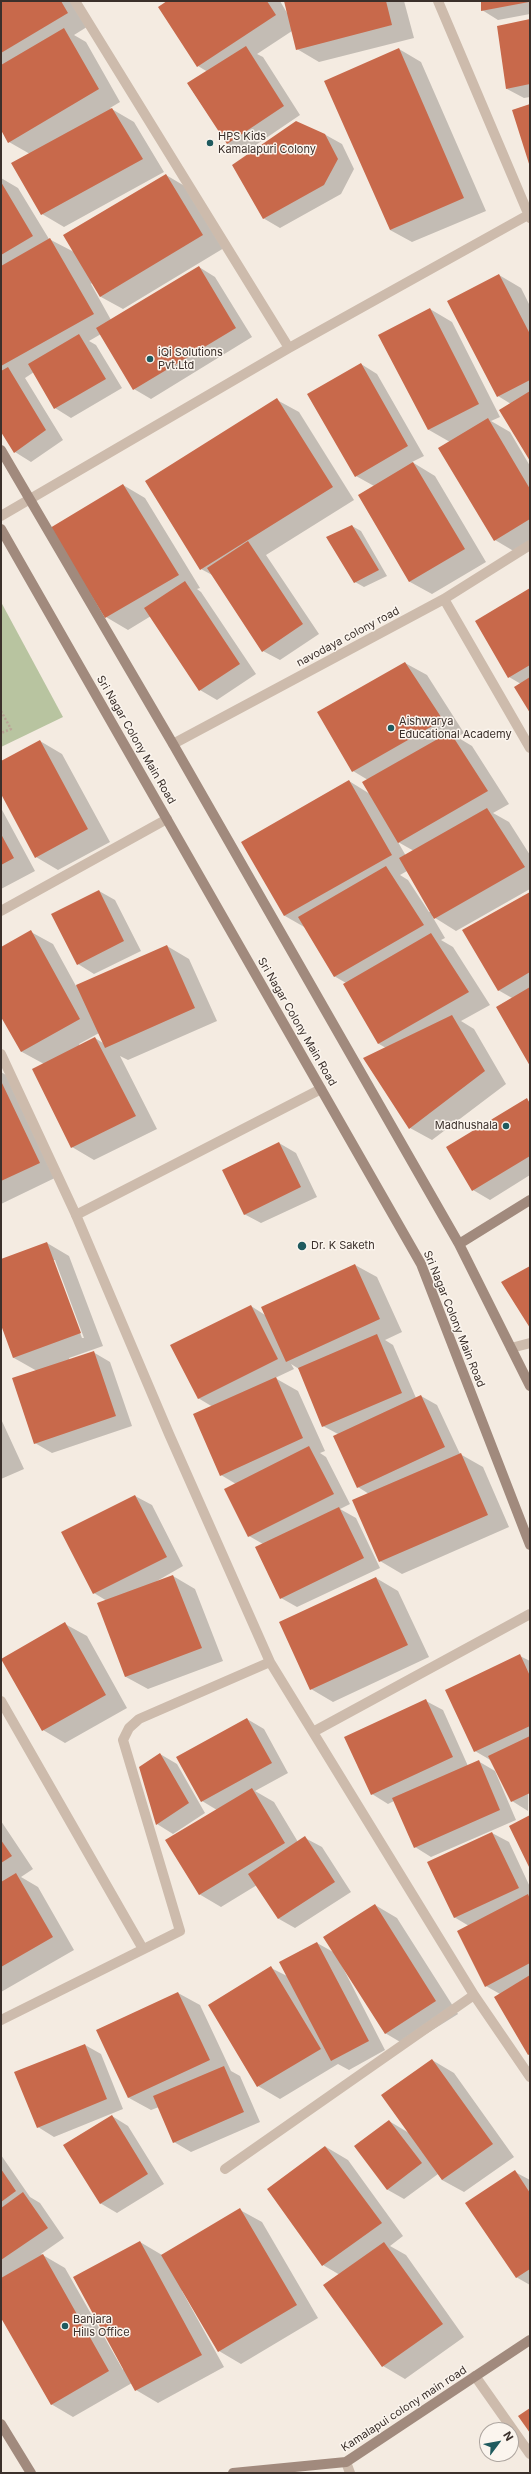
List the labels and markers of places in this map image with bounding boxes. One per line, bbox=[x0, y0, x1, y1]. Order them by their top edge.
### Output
place label: HPS Kids Kamalapuri Colony bbox=[218, 130, 316, 156]
marker: HPS Kids Kamalapuri Colony bbox=[205, 138, 215, 148]
place label: iQi Solutions Pvt.Ltd bbox=[158, 346, 223, 372]
marker: iQi Solutions Pvt.Ltd bbox=[145, 354, 155, 364]
place label: Aishwarya Educational Academy bbox=[399, 715, 512, 741]
marker: Aishwarya Educational Academy bbox=[386, 723, 396, 733]
place label: Madhushala bbox=[435, 1119, 498, 1133]
marker: Madhushala bbox=[501, 1121, 511, 1131]
place label: Dr. K Saketh bbox=[311, 1239, 375, 1253]
marker: Dr. K Saketh bbox=[296, 1240, 308, 1252]
place label: Banjara Hills Office bbox=[73, 2313, 130, 2339]
marker: Banjara Hills Office bbox=[60, 2321, 70, 2331]

